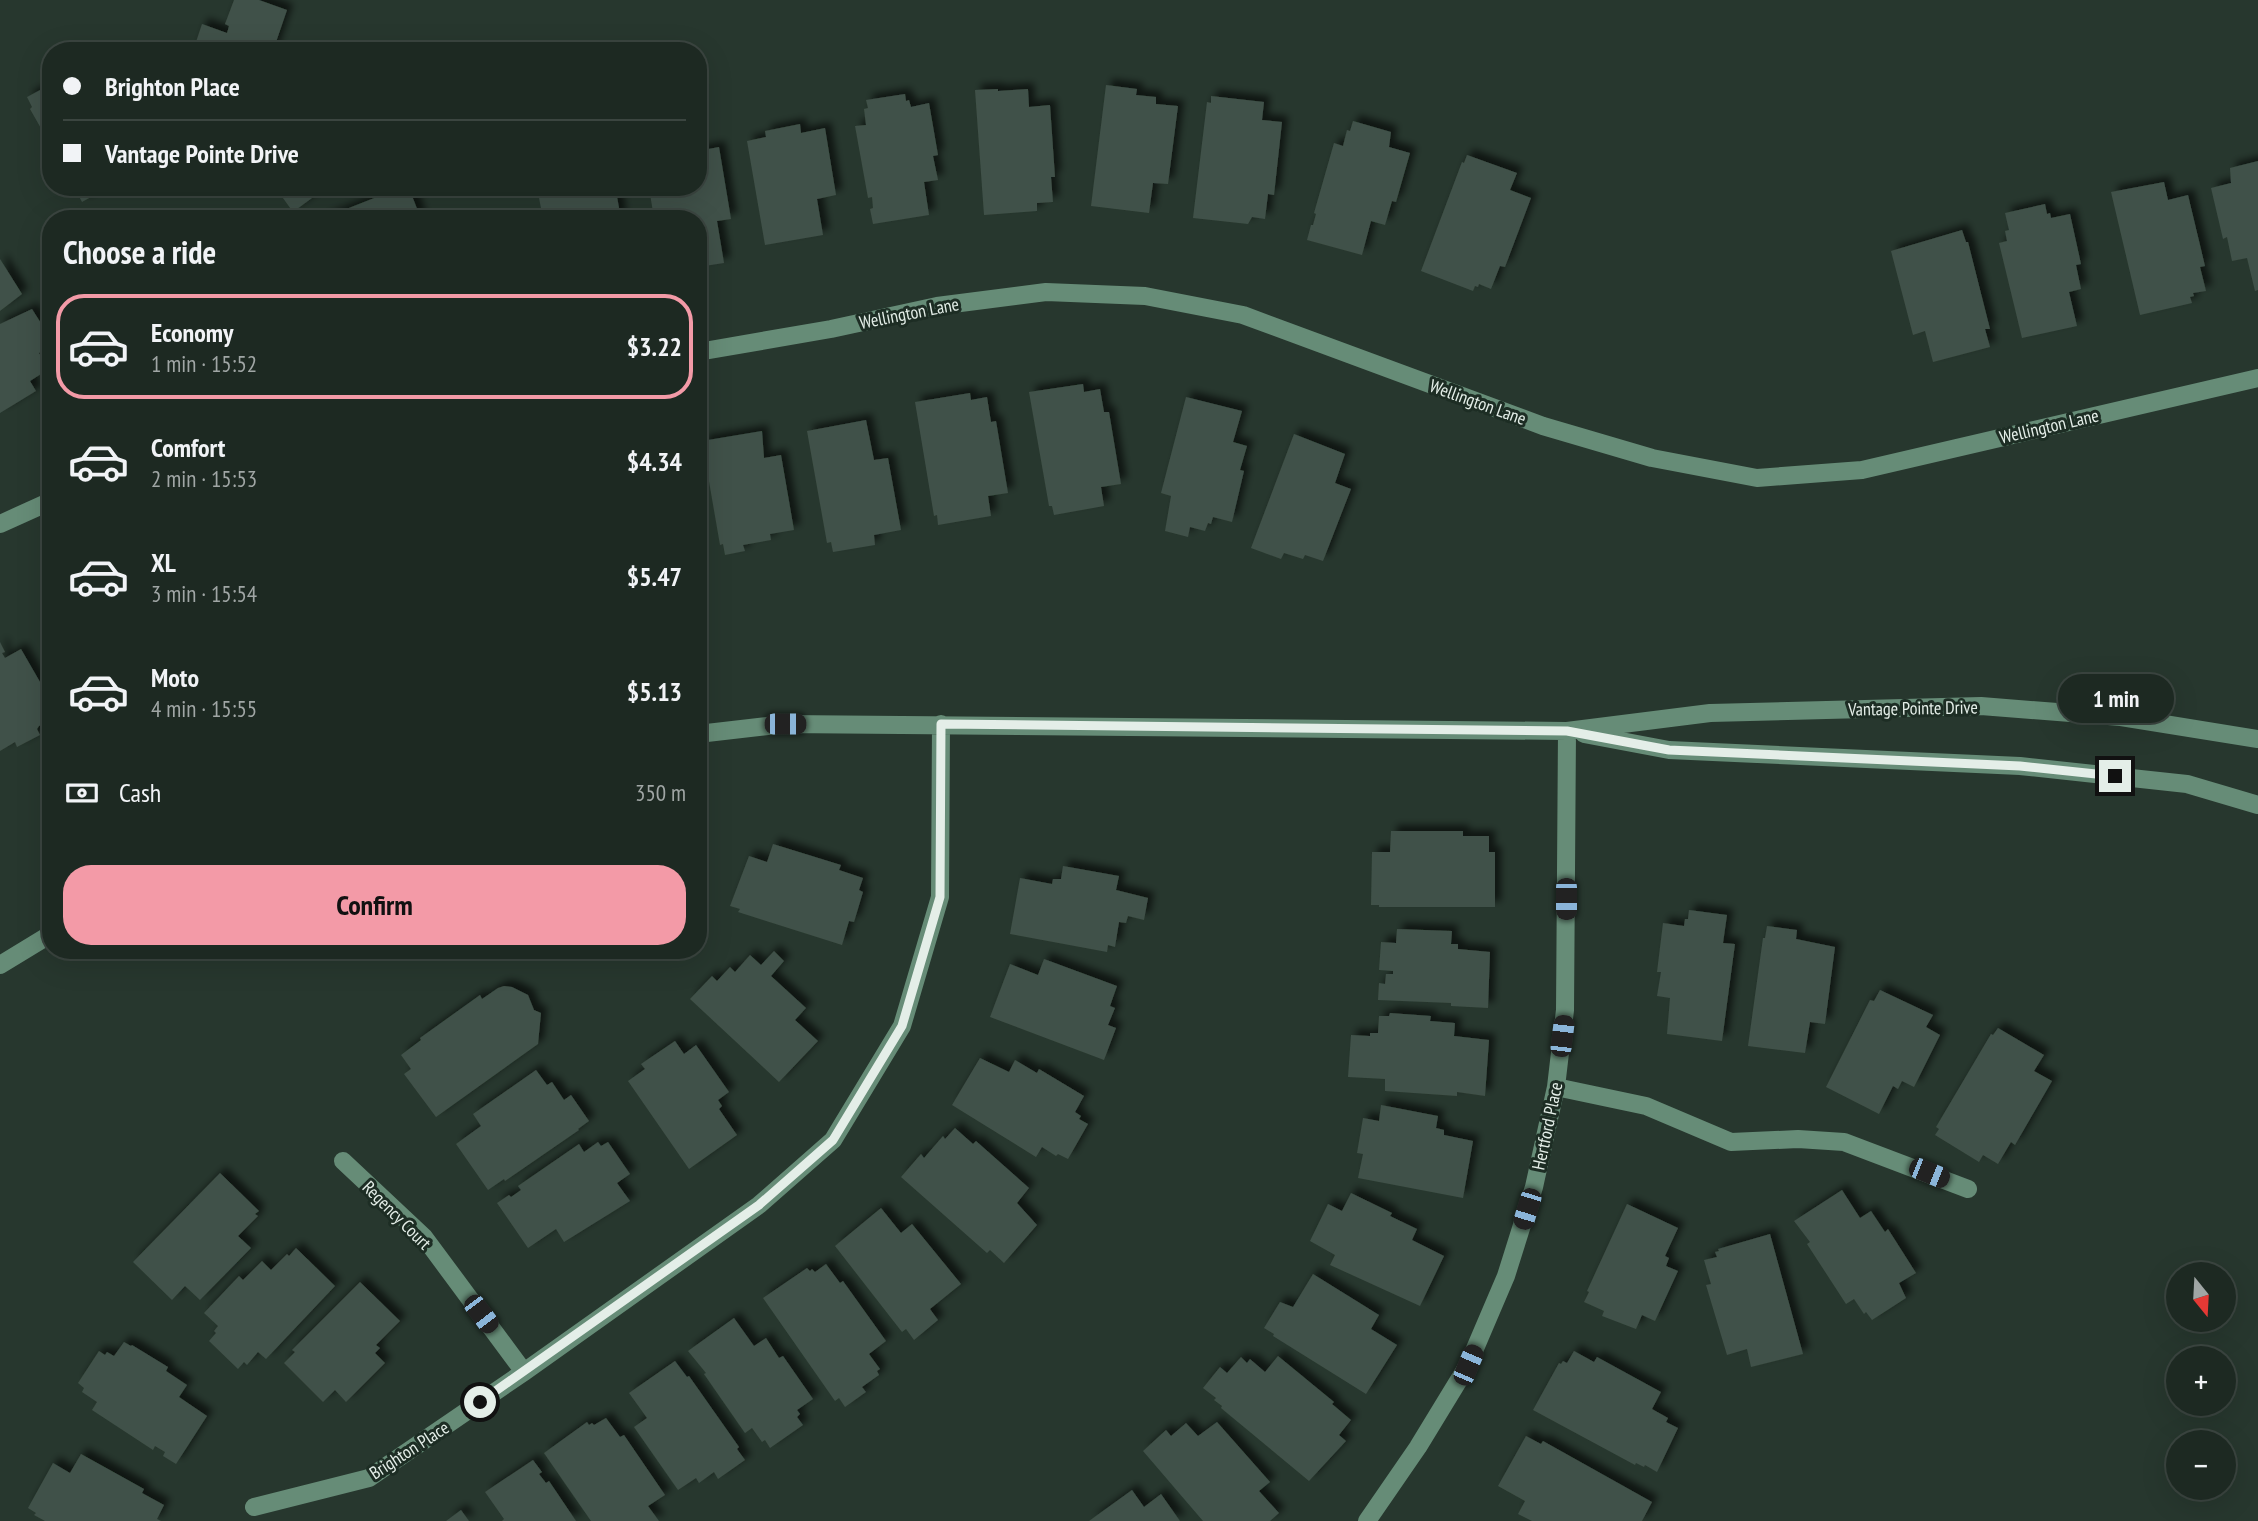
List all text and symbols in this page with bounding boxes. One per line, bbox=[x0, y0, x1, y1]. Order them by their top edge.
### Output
text: Brighton Place bbox=[105, 70, 240, 103]
text: Vantage Pointe Drive bbox=[105, 137, 299, 170]
text: Choose a ride bbox=[63, 231, 216, 273]
street label: Wellington Lane bbox=[857, 292, 961, 334]
icon: car bbox=[67, 315, 130, 378]
text: Economy bbox=[151, 316, 233, 349]
text: $3.22 bbox=[627, 330, 682, 363]
text: 1 min · 15:52 bbox=[151, 349, 257, 378]
street label: Wellington Lane bbox=[1427, 374, 1529, 430]
street label: Wellington Lane bbox=[1997, 403, 2101, 449]
icon: car bbox=[67, 430, 130, 493]
text: Comfort bbox=[151, 431, 225, 464]
text: $4.34 bbox=[627, 445, 682, 478]
text: 2 min · 15:53 bbox=[151, 464, 257, 493]
icon: car bbox=[67, 545, 130, 608]
text: XL bbox=[151, 546, 176, 579]
text: $5.47 bbox=[627, 560, 682, 593]
text: 3 min · 15:54 bbox=[151, 579, 257, 608]
icon: car bbox=[67, 660, 130, 723]
text: Moto bbox=[151, 661, 199, 694]
callout: 1 min bbox=[2057, 674, 2173, 724]
text: $5.13 bbox=[627, 675, 682, 708]
text: 1 min bbox=[2093, 684, 2139, 713]
text: 4 min · 15:55 bbox=[151, 694, 257, 723]
street label: Vantage Pointe Drive bbox=[1847, 695, 1978, 721]
car bbox=[765, 714, 807, 735]
route end bbox=[2099, 760, 2131, 792]
icon: cash bbox=[63, 774, 101, 812]
text: Cash bbox=[119, 776, 161, 809]
text: 350 m bbox=[635, 778, 686, 807]
button: Confirm bbox=[63, 865, 686, 945]
car bbox=[1556, 878, 1577, 920]
car bbox=[1550, 1014, 1575, 1058]
street label: Hertford Place bbox=[1526, 1080, 1568, 1172]
car bbox=[1906, 1155, 1953, 1191]
street label: Regency Court bbox=[358, 1176, 436, 1254]
car bbox=[1511, 1186, 1544, 1232]
north arrow bbox=[2166, 1262, 2236, 1332]
map controls bbox=[2166, 1262, 2236, 1500]
car bbox=[460, 1291, 503, 1337]
car bbox=[1451, 1342, 1486, 1388]
button: + bbox=[2166, 1346, 2236, 1416]
route start bbox=[464, 1386, 496, 1418]
street label: Brighton Place bbox=[365, 1416, 453, 1484]
button: − bbox=[2166, 1430, 2236, 1500]

